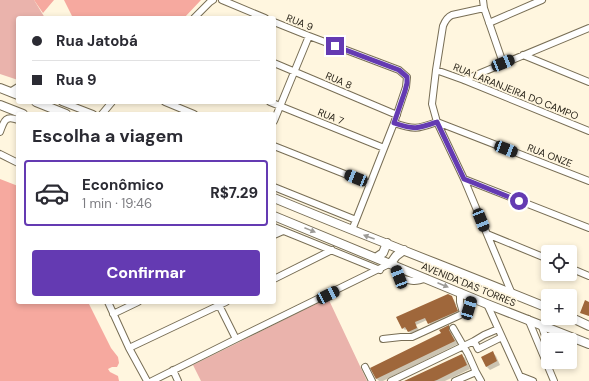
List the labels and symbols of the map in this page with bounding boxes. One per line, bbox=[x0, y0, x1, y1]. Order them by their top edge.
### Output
street label: RUA 9 bbox=[284, 11, 315, 34]
route end bbox=[326, 37, 344, 55]
car bbox=[490, 53, 516, 73]
street label: RUA LARANJEIRA DO CAMPO bbox=[451, 60, 581, 123]
street label: RUA 8 bbox=[324, 69, 354, 92]
street label: RUA 7 bbox=[316, 105, 346, 128]
car bbox=[493, 139, 519, 159]
street label: RUA ONZE bbox=[525, 141, 575, 170]
car bbox=[343, 168, 369, 188]
route start bbox=[510, 192, 528, 210]
car bbox=[471, 207, 491, 233]
one-way arrow bbox=[305, 228, 317, 234]
one-way arrow bbox=[362, 233, 374, 239]
street label: AVENIDA DAS TORRES bbox=[420, 260, 518, 309]
car bbox=[389, 264, 409, 290]
one-way arrow bbox=[438, 283, 450, 289]
car bbox=[315, 284, 341, 306]
car bbox=[460, 295, 478, 321]

